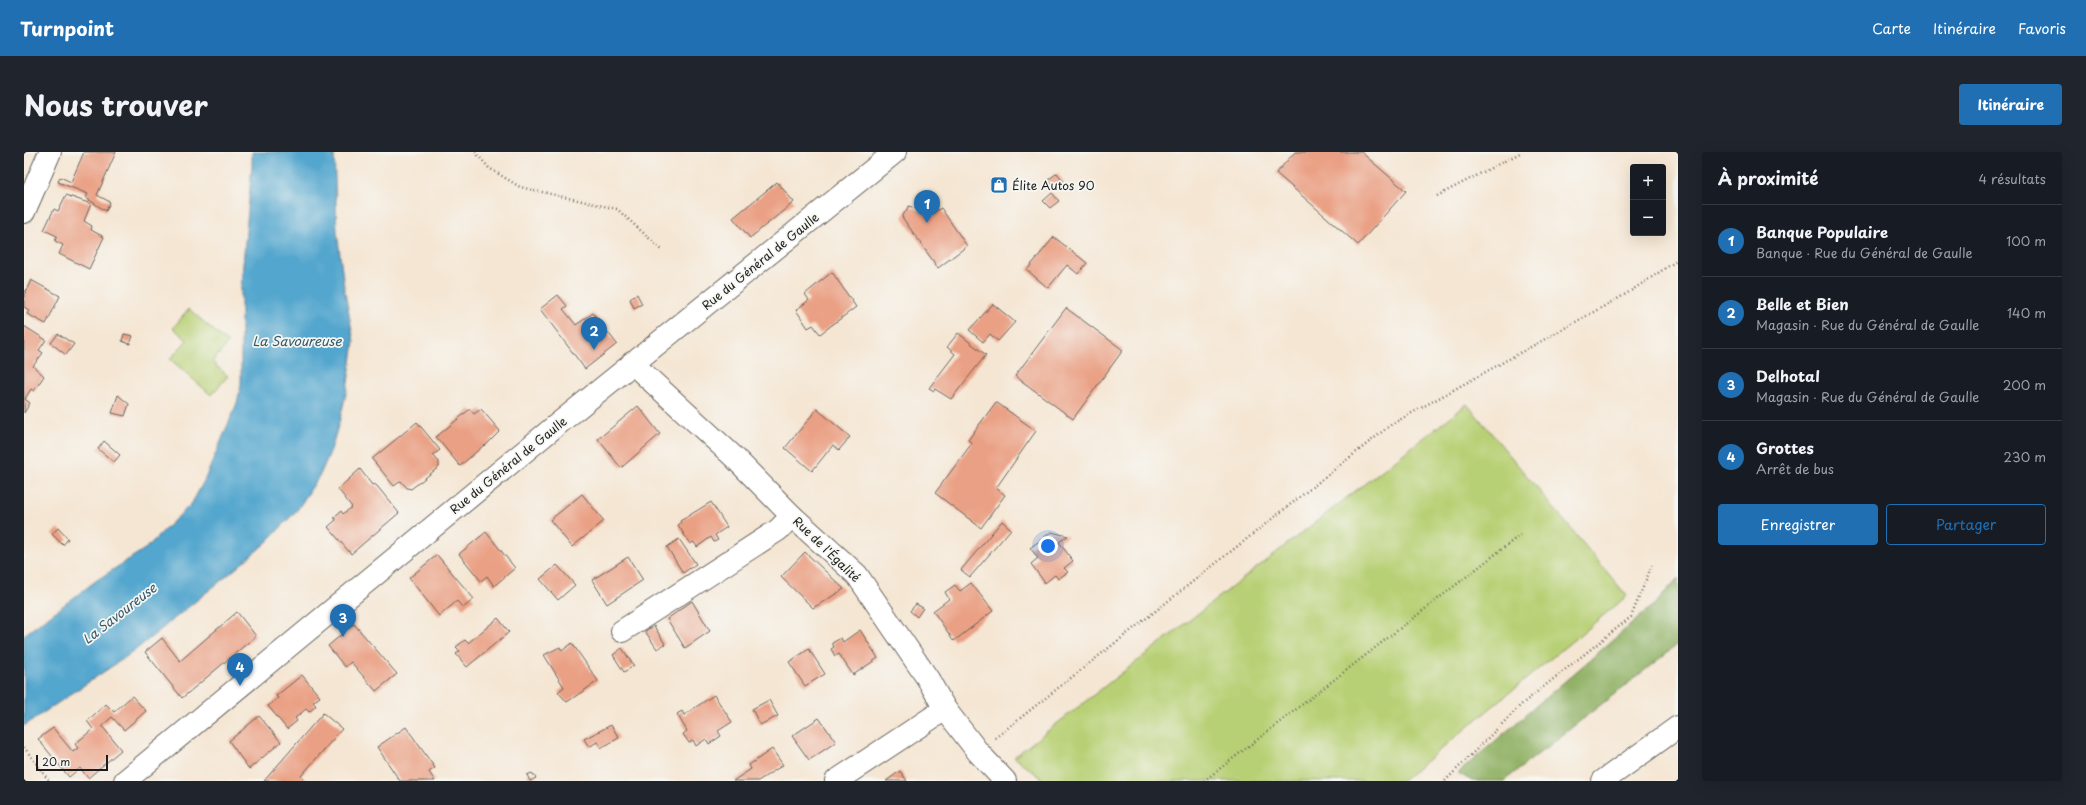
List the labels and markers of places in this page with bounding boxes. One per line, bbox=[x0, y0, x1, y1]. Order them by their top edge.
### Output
shop icon: Élite Autos 90 bbox=[989, 175, 1009, 195]
place label: Élite Autos 90 bbox=[1012, 176, 1095, 194]
pin: 1 bbox=[914, 190, 940, 223]
pin: 2 bbox=[581, 317, 607, 350]
pin: 3 bbox=[330, 604, 356, 637]
pin: 4 bbox=[227, 653, 253, 686]

